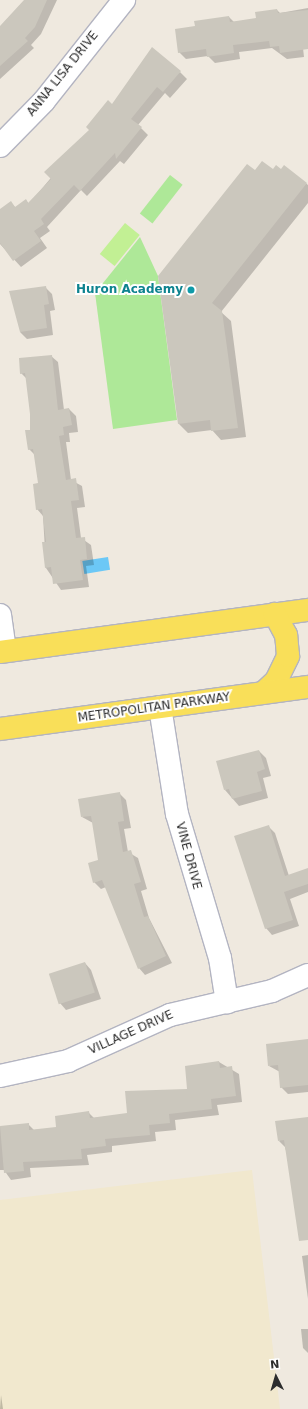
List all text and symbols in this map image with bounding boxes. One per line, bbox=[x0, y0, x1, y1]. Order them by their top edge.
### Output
street label: ANNA LISA DRIVE bbox=[24, 29, 102, 119]
place label: Huron Academy bbox=[76, 283, 183, 297]
marker: Huron Academy bbox=[186, 285, 196, 295]
street label: METROPOLITAN PARKWAY bbox=[77, 690, 231, 726]
street label: VINE DRIVE bbox=[172, 821, 204, 891]
street label: VILLAGE DRIVE bbox=[87, 1008, 175, 1058]
north arrow bbox=[256, 1357, 296, 1397]
text: N bbox=[270, 1358, 280, 1371]

